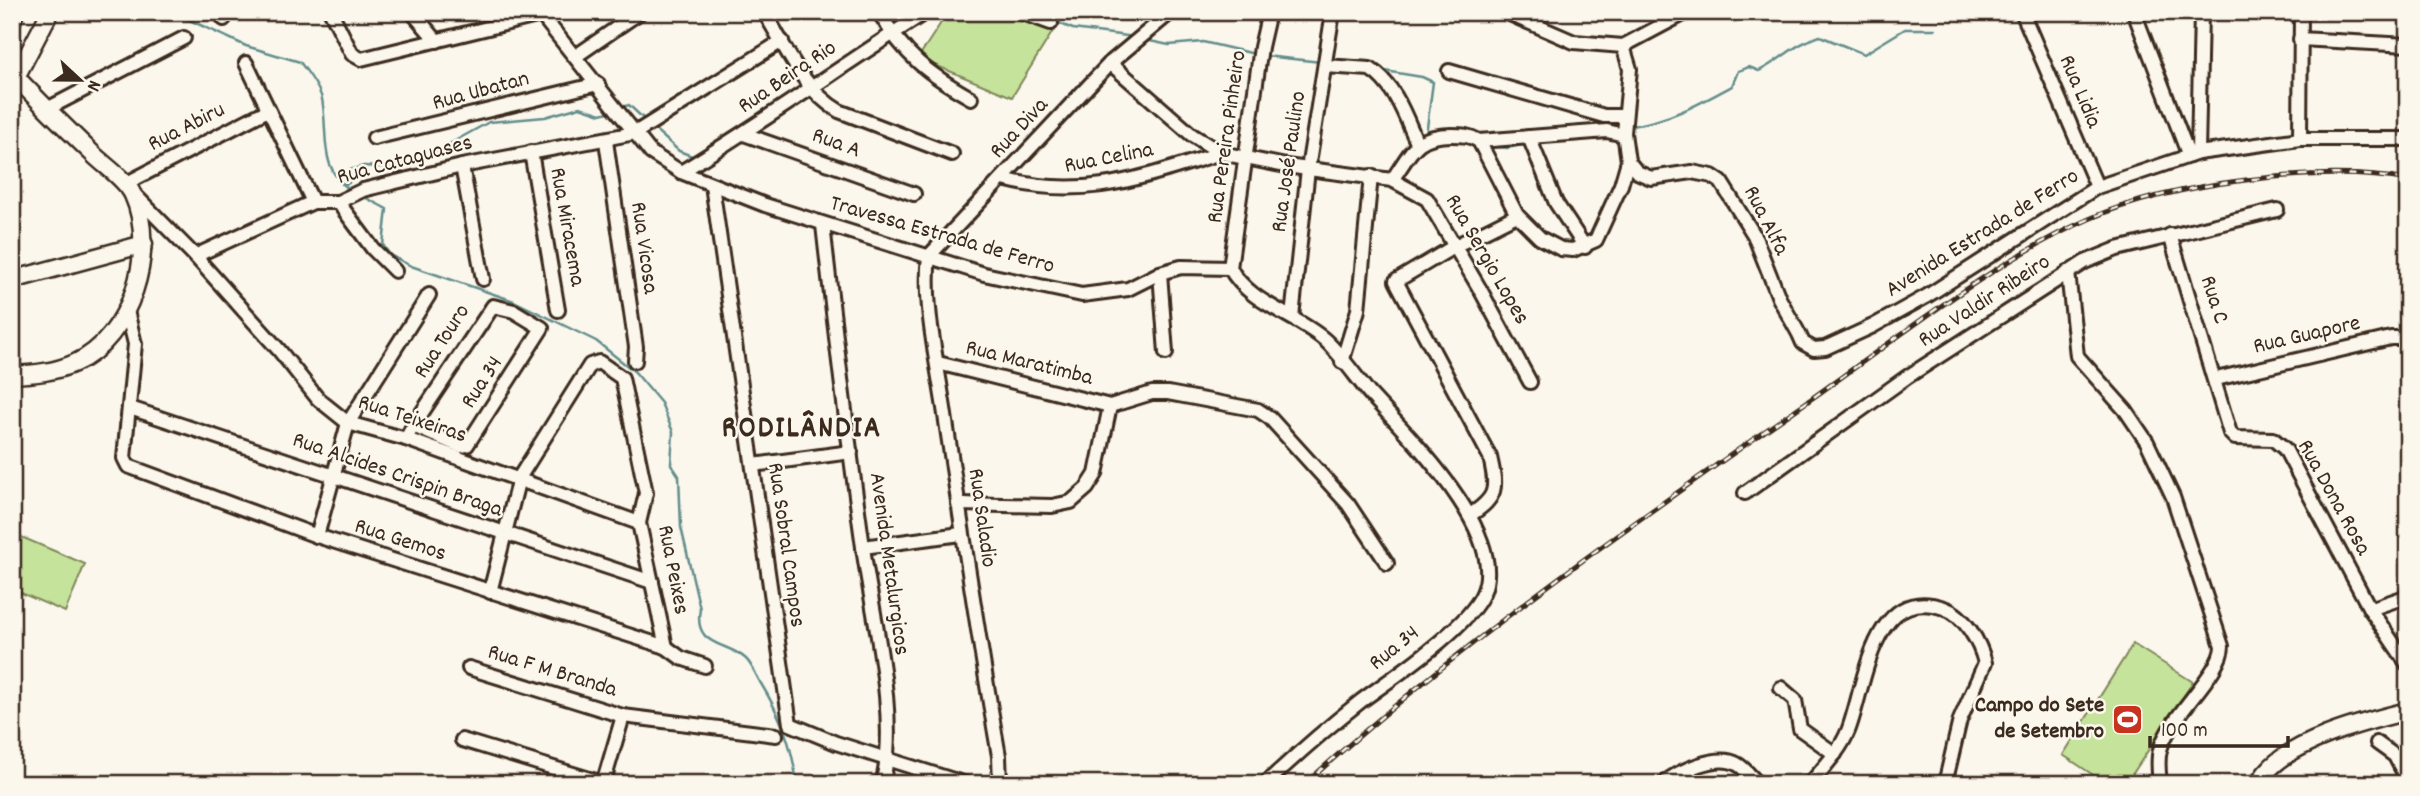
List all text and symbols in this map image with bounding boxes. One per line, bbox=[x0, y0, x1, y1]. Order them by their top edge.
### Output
street label: Rua Beira Rio bbox=[732, 33, 844, 123]
north arrow bbox=[46, 46, 116, 116]
street label: Rua Pereira Pinheiro bbox=[1200, 49, 1256, 225]
street label: Rua Lidia bbox=[2049, 50, 2110, 135]
street label: Rua Ubatan bbox=[429, 63, 533, 121]
text: N bbox=[78, 76, 107, 94]
street label: Rua José Paulino bbox=[1264, 89, 1316, 235]
street label: Rua Diva bbox=[983, 90, 1058, 167]
street label: Rua Abiru bbox=[143, 95, 231, 161]
street label: Rua A bbox=[807, 120, 865, 168]
street label: Rua Cataguases bbox=[334, 127, 476, 195]
street label: Rua Celina bbox=[1062, 134, 1157, 184]
street label: Avenida Estrada de Ferro bbox=[1880, 161, 2086, 307]
street label: Rua Miracema bbox=[539, 165, 593, 290]
street label: Rua Alfa bbox=[1733, 181, 1797, 263]
street label: Travessa Estrada de Ferro bbox=[826, 188, 1058, 284]
street label: Rua Sergio Lopes bbox=[1435, 189, 1537, 331]
street label: Rua Vicosa bbox=[620, 200, 666, 297]
street label: Rua Valdir Ribeiro bbox=[1912, 247, 2058, 357]
street label: Rua C bbox=[2190, 272, 2236, 328]
street label: Rua Touro bbox=[406, 298, 480, 386]
street label: Rua Guapore bbox=[2250, 308, 2364, 364]
street label: Rua Maratimba bbox=[962, 332, 1097, 396]
street label: Rua 34 bbox=[454, 350, 512, 416]
street label: Rua Teixeiras bbox=[353, 387, 471, 453]
district label: RODILÂNDIA bbox=[722, 409, 882, 452]
street label: Rua Alcides Crispin Braga bbox=[288, 425, 508, 528]
street label: Rua Dona Rosa bbox=[2288, 434, 2379, 563]
street label: Rua Sobral Campos bbox=[757, 460, 813, 630]
street label: Rua Saladio bbox=[958, 466, 1004, 570]
street label: Avenida Metalurgicos bbox=[859, 471, 917, 657]
street label: Rua Gemos bbox=[350, 511, 450, 571]
street label: Rua Peixes bbox=[647, 523, 697, 617]
street label: Rua 34 bbox=[1362, 618, 1428, 680]
street label: Rua F M Branda bbox=[483, 637, 622, 708]
place label: Campo do Sete de Setembro bbox=[1975, 690, 2104, 749]
sports icon: Campo do Sete de Setembro bbox=[2110, 702, 2144, 736]
scale bar bbox=[2150, 705, 2289, 749]
text: 100 m bbox=[2161, 717, 2208, 747]

